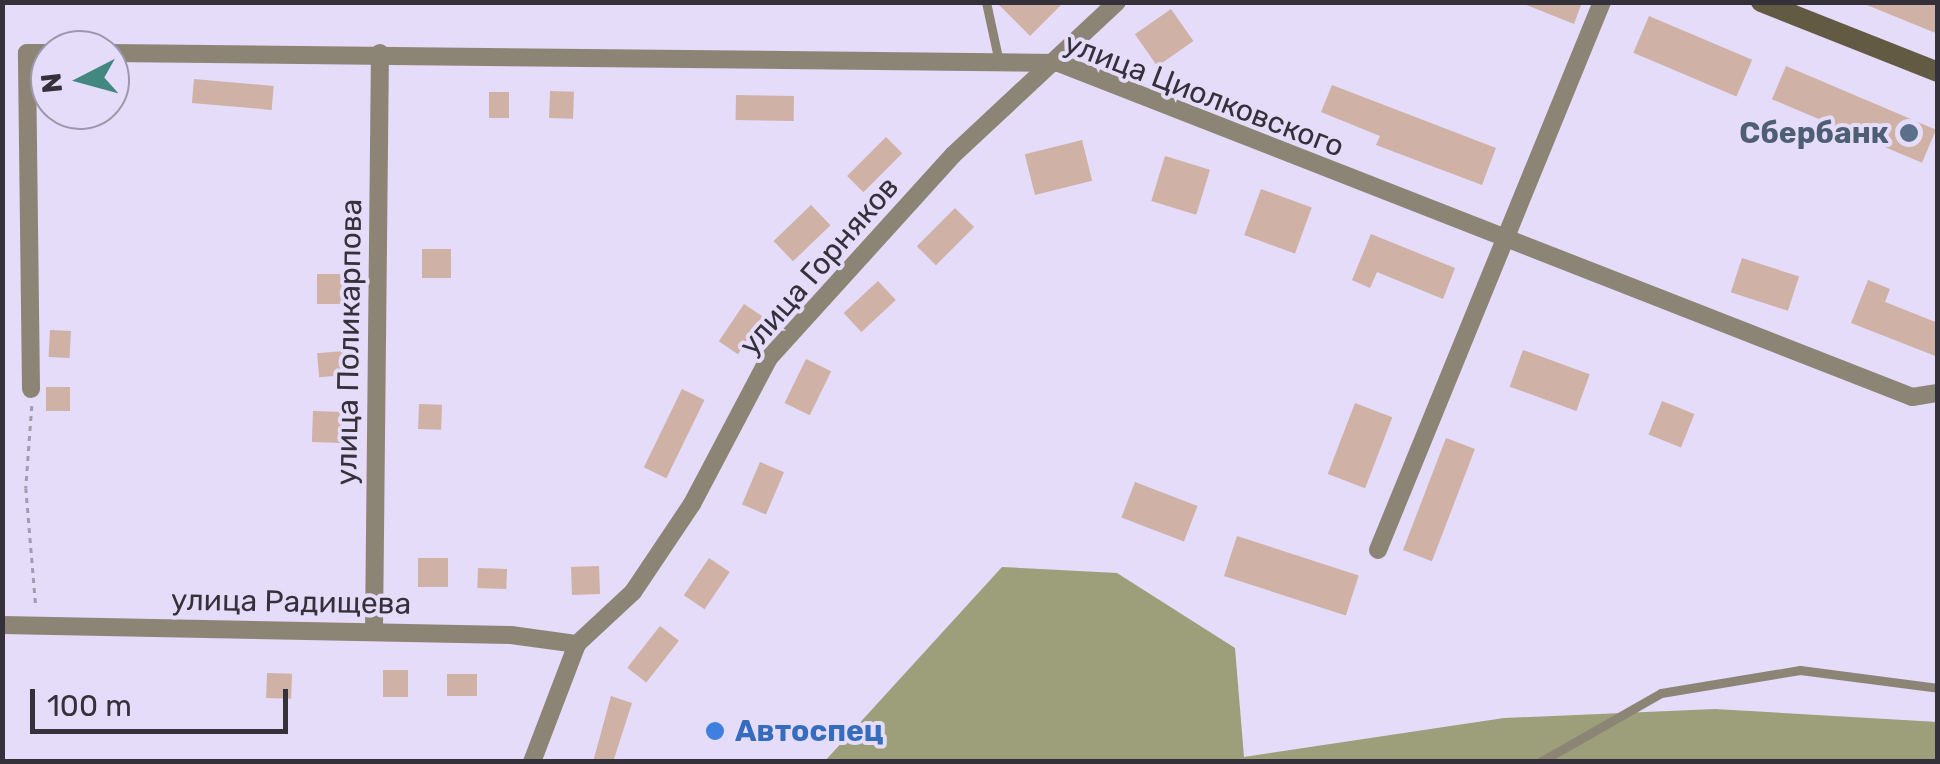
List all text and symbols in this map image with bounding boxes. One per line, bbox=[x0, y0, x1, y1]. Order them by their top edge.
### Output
street label: улица Циолковского bbox=[1059, 25, 1349, 165]
north arrow bbox=[30, 30, 130, 130]
text: N bbox=[34, 71, 69, 95]
place label: Сбербанк bbox=[1739, 115, 1889, 151]
marker: Сбербанк bbox=[1898, 122, 1920, 144]
street label: улица Горняков bbox=[732, 169, 906, 363]
street label: улица Поликарпова bbox=[329, 198, 369, 486]
street label: улица Радищева bbox=[171, 582, 411, 622]
scale bar bbox=[35, 669, 292, 731]
text: 100 m bbox=[47, 688, 132, 724]
place label: Автоспец bbox=[735, 713, 884, 749]
marker: Автоспец bbox=[704, 720, 726, 742]

